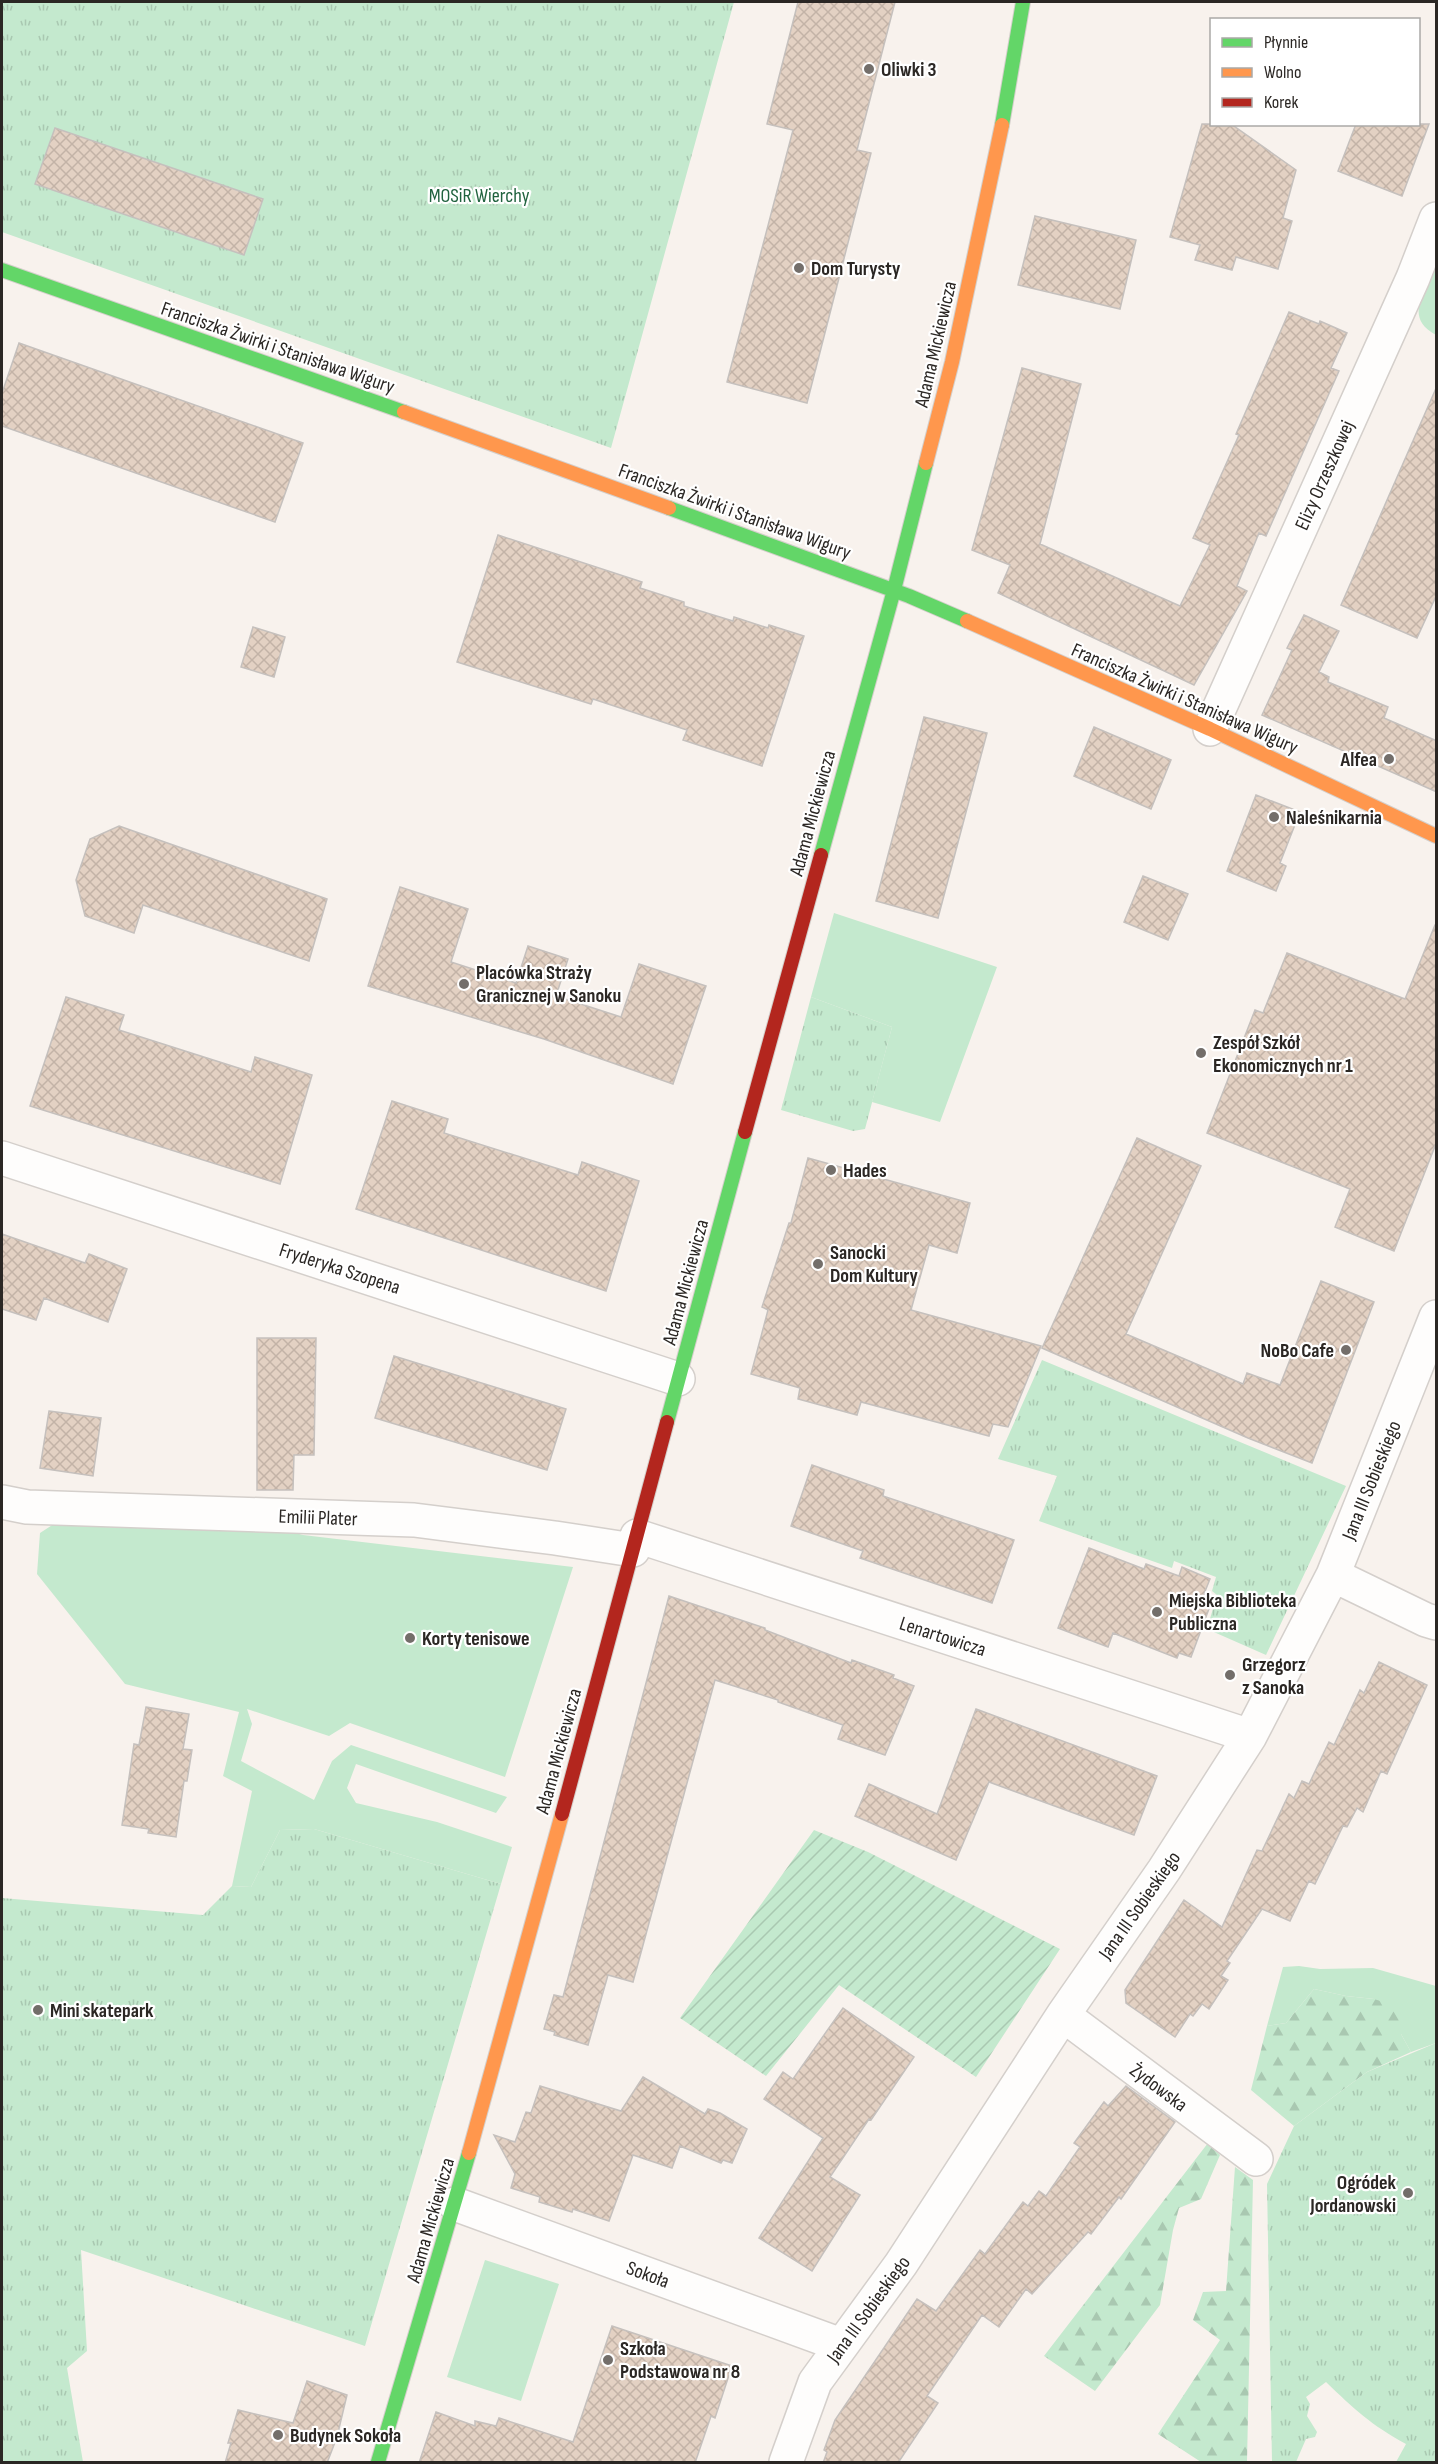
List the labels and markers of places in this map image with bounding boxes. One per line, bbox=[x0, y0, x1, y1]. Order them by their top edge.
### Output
place label: Oliwki 3 bbox=[881, 58, 936, 82]
marker: Oliwki 3 bbox=[862, 62, 876, 76]
place label: Dom Turysty bbox=[811, 257, 901, 281]
marker: Dom Turysty bbox=[792, 261, 806, 275]
place label: Alfea bbox=[1340, 748, 1377, 772]
marker: Alfea bbox=[1382, 752, 1396, 766]
place label: Naleśnikarnia bbox=[1286, 806, 1382, 830]
marker: Naleśnikarnia bbox=[1267, 810, 1281, 824]
place label: Placówka Straży Granicznej w Sanoku bbox=[476, 961, 621, 1008]
marker: Placówka Straży Granicznej w Sanoku bbox=[457, 977, 471, 991]
place label: Zespół Szkół Ekonomicznych nr 1 bbox=[1213, 1031, 1353, 1078]
marker: Zespół Szkół Ekonomicznych nr 1 bbox=[1194, 1046, 1208, 1060]
place label: Hades bbox=[843, 1159, 887, 1183]
marker: Hades bbox=[824, 1163, 838, 1177]
place label: Sanocki Dom Kultury bbox=[830, 1241, 919, 1288]
marker: Sanocki Dom Kultury bbox=[811, 1257, 825, 1271]
place label: NoBo Cafe bbox=[1261, 1339, 1334, 1363]
marker: NoBo Cafe bbox=[1339, 1343, 1353, 1357]
place label: Miejska Biblioteka Publiczna bbox=[1169, 1589, 1297, 1636]
marker: Miejska Biblioteka Publiczna bbox=[1150, 1605, 1164, 1619]
place label: Korty tenisowe bbox=[422, 1627, 530, 1651]
marker: Korty tenisowe bbox=[403, 1631, 417, 1645]
place label: Grzegorz z Sanoka bbox=[1242, 1653, 1306, 1700]
marker: Grzegorz z Sanoka bbox=[1223, 1668, 1237, 1682]
place label: Mini skatepark bbox=[50, 1999, 154, 2023]
marker: Mini skatepark bbox=[31, 2003, 45, 2017]
place label: Ogródek Jordanowski bbox=[1309, 2171, 1397, 2218]
marker: Ogródek Jordanowski bbox=[1401, 2186, 1415, 2200]
place label: Szkoła Podstawowa nr 8 bbox=[620, 2337, 740, 2384]
marker: Szkoła Podstawowa nr 8 bbox=[601, 2353, 615, 2367]
place label: Budynek Sokoła bbox=[290, 2424, 401, 2448]
marker: Budynek Sokoła bbox=[271, 2428, 285, 2442]

